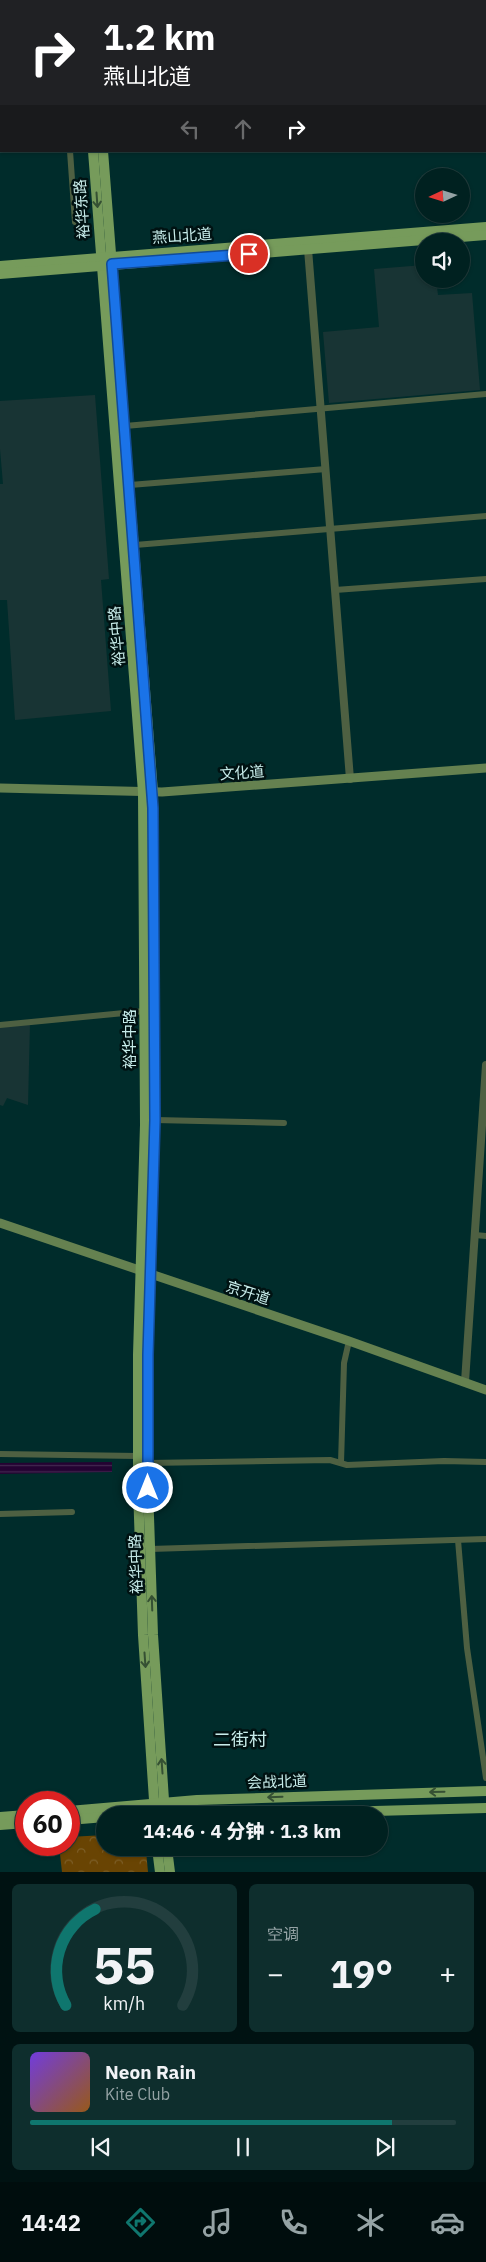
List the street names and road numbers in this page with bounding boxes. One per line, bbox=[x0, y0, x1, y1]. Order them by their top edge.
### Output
street label: 裕华东路 bbox=[70, 178, 93, 240]
street label: 燕山北道 bbox=[151, 224, 213, 247]
street label: 裕华中路 bbox=[104, 605, 129, 667]
street label: 文化道 bbox=[219, 761, 265, 784]
street label: 裕华中路 bbox=[120, 1009, 139, 1069]
street label: 京开道 bbox=[224, 1277, 272, 1309]
street label: 裕华中路 bbox=[125, 1534, 146, 1594]
street label: 会战北道 bbox=[247, 1771, 307, 1792]

